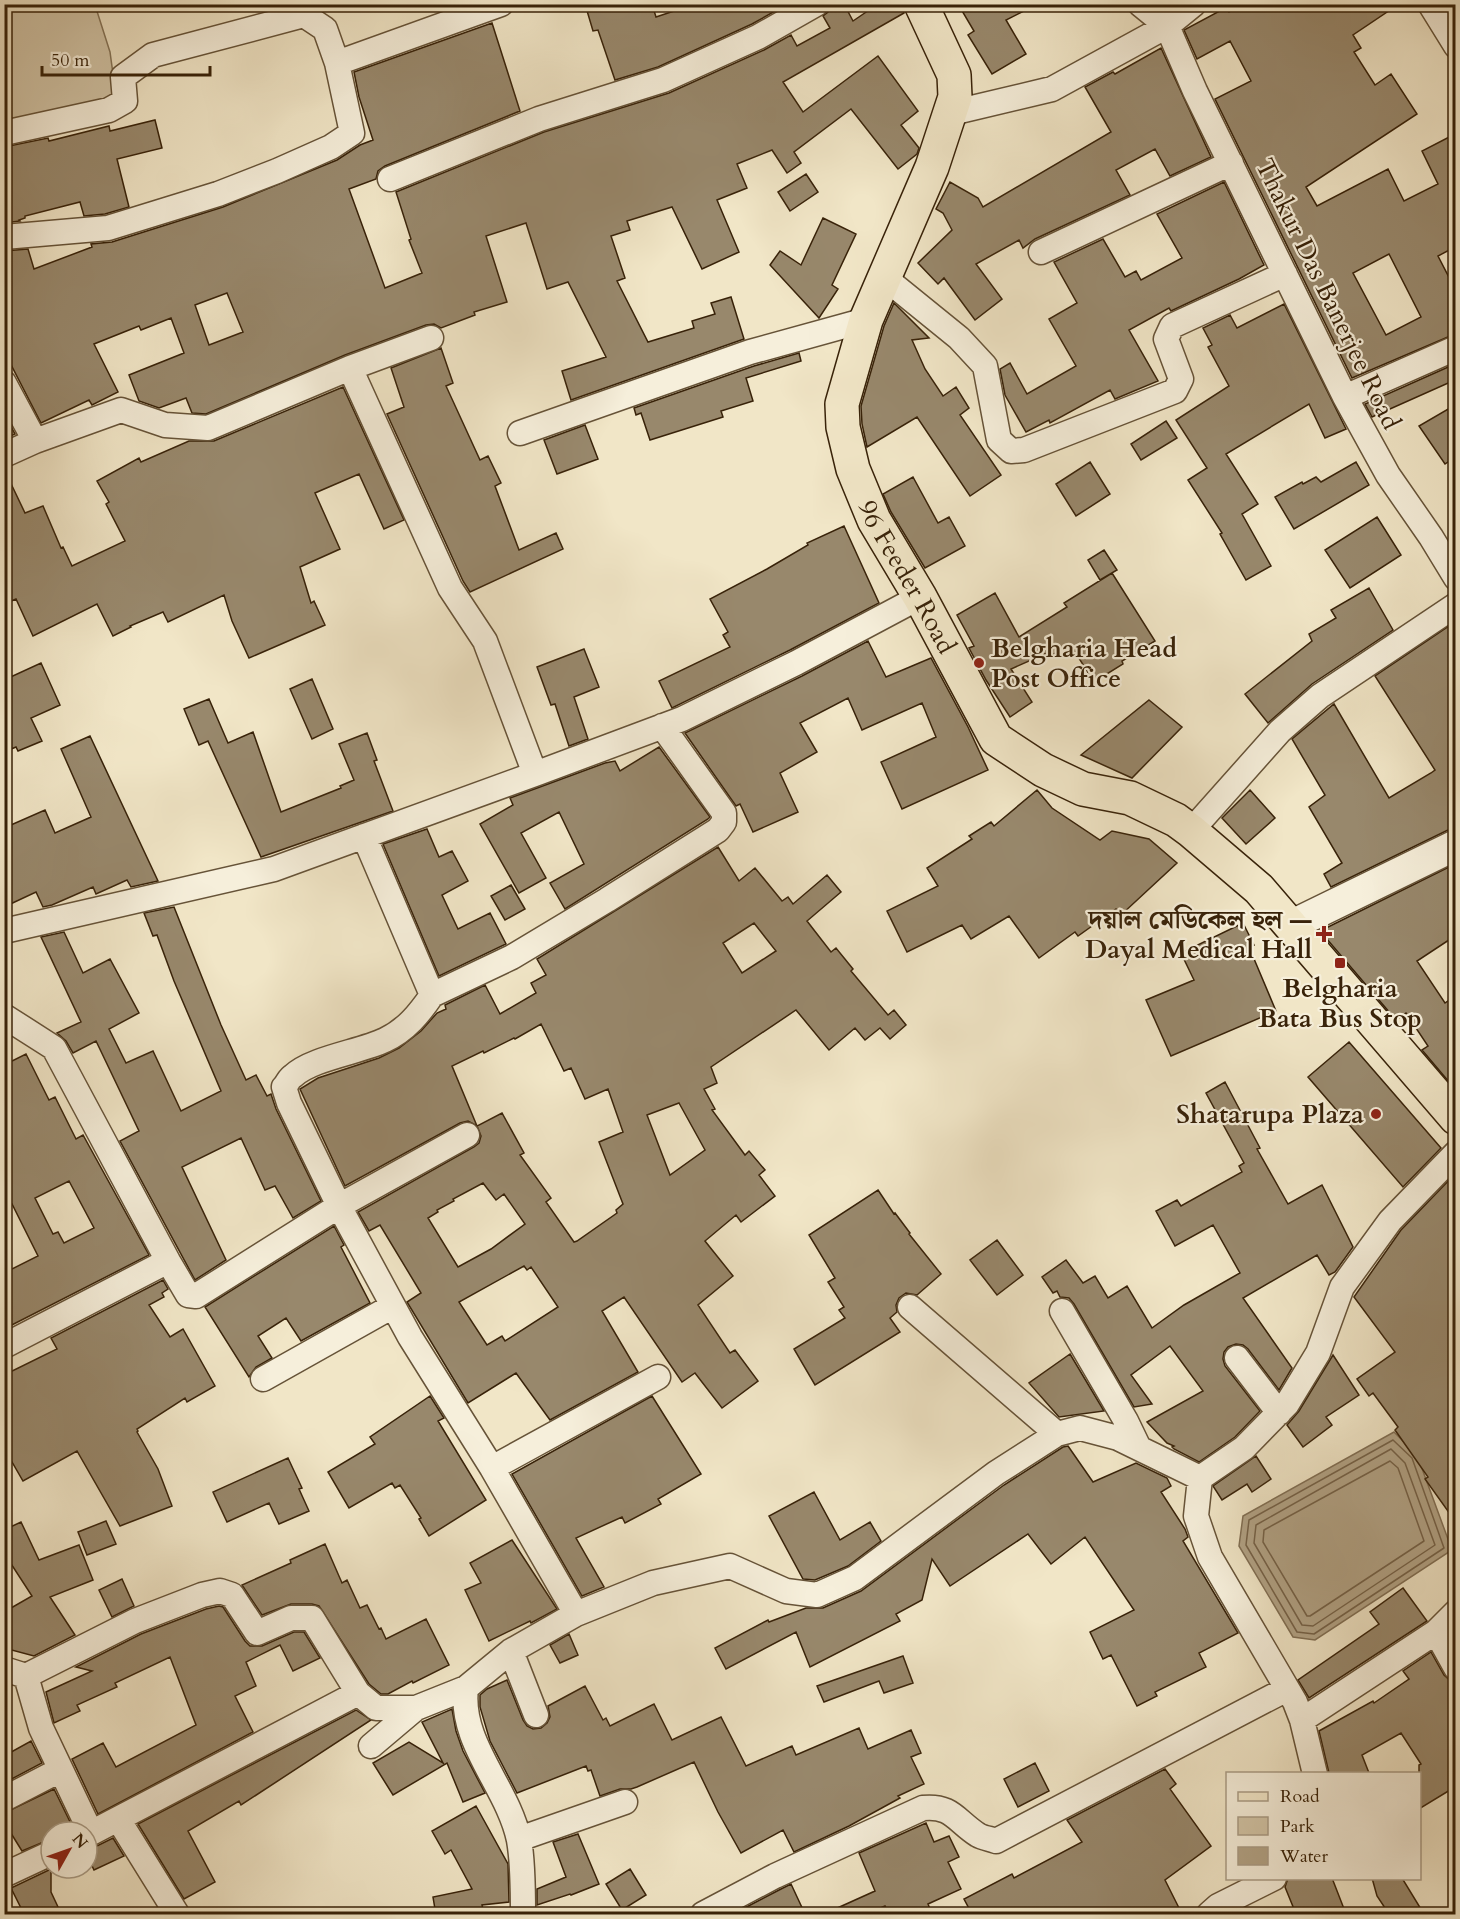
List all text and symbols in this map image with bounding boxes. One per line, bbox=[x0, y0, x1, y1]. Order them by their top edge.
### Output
scale bar bbox=[42, 39, 210, 77]
text: 50 m bbox=[51, 48, 90, 73]
street label: Thakur Das Banerjee Road bbox=[1247, 153, 1409, 435]
street label: 96 Feeder Road bbox=[850, 495, 965, 660]
place label: Belgharia Head Post Office bbox=[991, 631, 1177, 696]
marker: Belgharia Head Post Office bbox=[972, 656, 986, 670]
place label: দয়াল মেডিকেল হল — Dayal Medical Hall bbox=[1085, 902, 1313, 967]
marker: দয়াল মেডিকেল হল — Dayal Medical Hall bbox=[1317, 927, 1331, 941]
marker: Belgharia Bata Bus Stop bbox=[1333, 956, 1347, 970]
place label: Belgharia Bata Bus Stop bbox=[1258, 971, 1422, 1036]
place label: Shatarupa Plaza bbox=[1176, 1097, 1364, 1132]
marker: Shatarupa Plaza bbox=[1369, 1107, 1383, 1121]
legend bbox=[1226, 1772, 1421, 1880]
text: Road bbox=[1280, 1784, 1320, 1809]
text: Park bbox=[1280, 1814, 1315, 1839]
north arrow bbox=[39, 1820, 99, 1880]
text: N bbox=[67, 1829, 93, 1853]
text: Water bbox=[1279, 1844, 1329, 1869]

